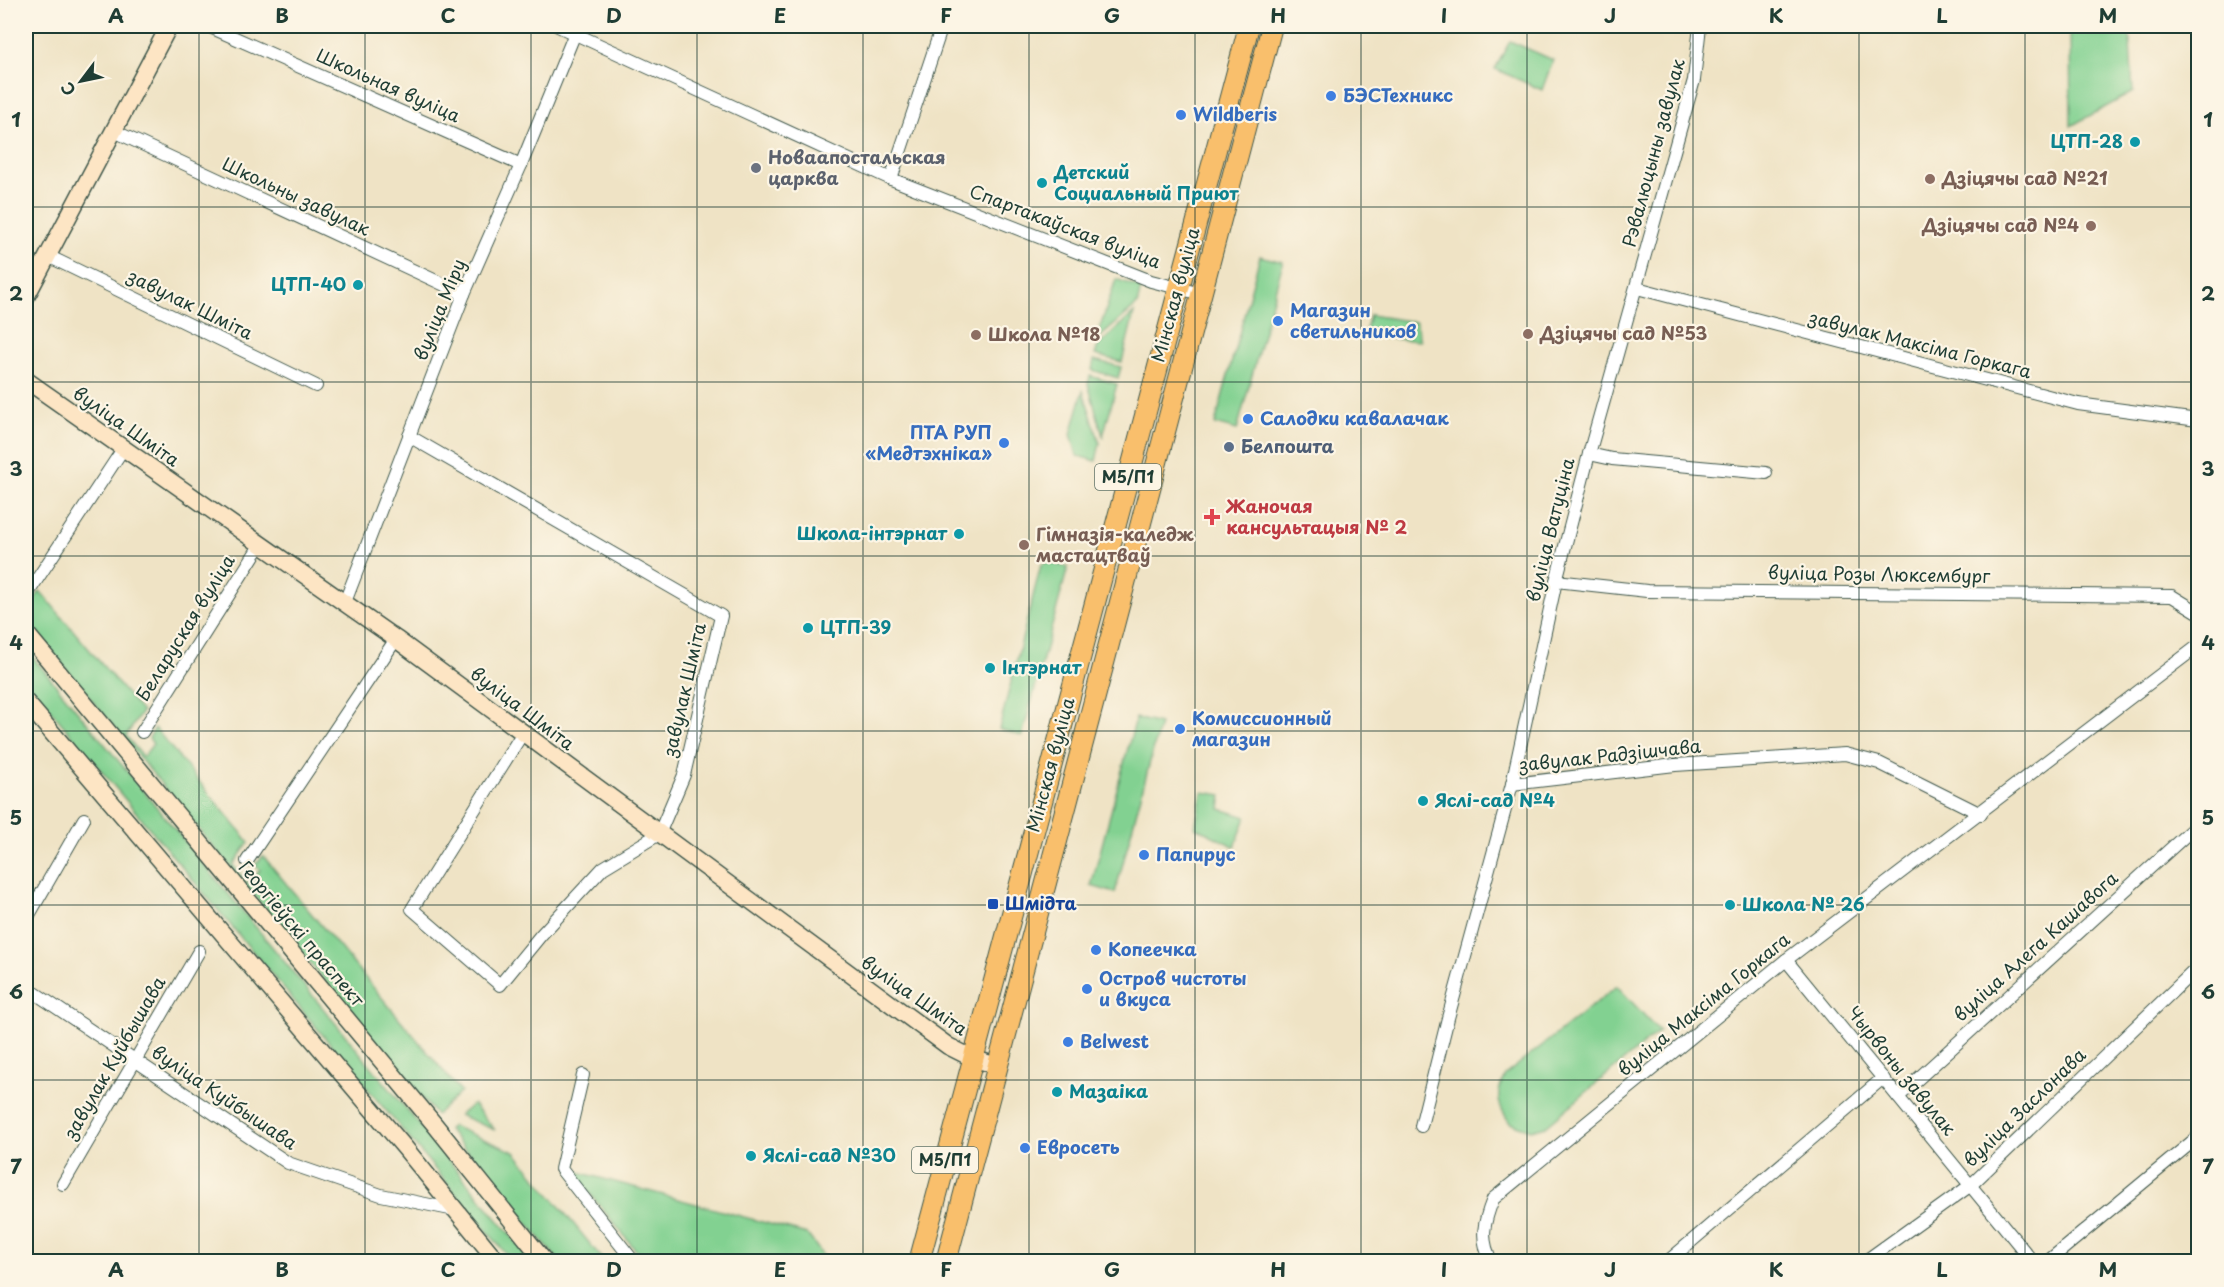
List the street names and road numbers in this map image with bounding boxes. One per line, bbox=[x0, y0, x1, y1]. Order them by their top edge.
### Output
street label: Школьная вуліца bbox=[312, 41, 465, 129]
street label: Рэвалюцыны завулак bbox=[1614, 55, 1691, 250]
street label: Школьны завулак bbox=[218, 150, 375, 242]
street label: Спартакаўская вуліца bbox=[966, 177, 1165, 275]
street label: Мінская вуліца bbox=[1144, 224, 1206, 365]
street label: вуліца Міру bbox=[406, 255, 471, 364]
street label: завулак Шміта bbox=[122, 261, 258, 346]
street label: завулак Максіма Горкага bbox=[1805, 303, 2035, 384]
street label: вуліца Шміта bbox=[68, 379, 186, 473]
street label: вуліца Ватуціна bbox=[1519, 454, 1581, 604]
road number: М5/П1 bbox=[1095, 464, 1161, 490]
street label: Беларуская вуліца bbox=[129, 549, 241, 706]
street label: вуліца Розы Люксембург bbox=[1768, 558, 1991, 589]
street label: завулак Шміта bbox=[655, 620, 712, 760]
street label: вуліца Шміта bbox=[465, 660, 581, 756]
street label: Мінская вуліца bbox=[1019, 694, 1081, 835]
street label: завулак Радзішчава bbox=[1516, 731, 1703, 778]
street label: Георгіеўскі праспект bbox=[233, 854, 372, 1012]
street label: вуліца Алега Кашавога bbox=[1947, 864, 2124, 1027]
street label: вуліца Максіма Горкага bbox=[1611, 925, 1796, 1082]
street label: вуліца Шміта bbox=[856, 948, 974, 1042]
street label: завулак Куйбышава bbox=[56, 970, 172, 1144]
street label: Чырвоны завулак bbox=[1841, 999, 1963, 1141]
street label: вуліца Куйбышава bbox=[147, 1038, 304, 1156]
street label: вуліца Заслонава bbox=[1957, 1041, 2092, 1173]
road number: М5/П1 bbox=[912, 1147, 978, 1173]

